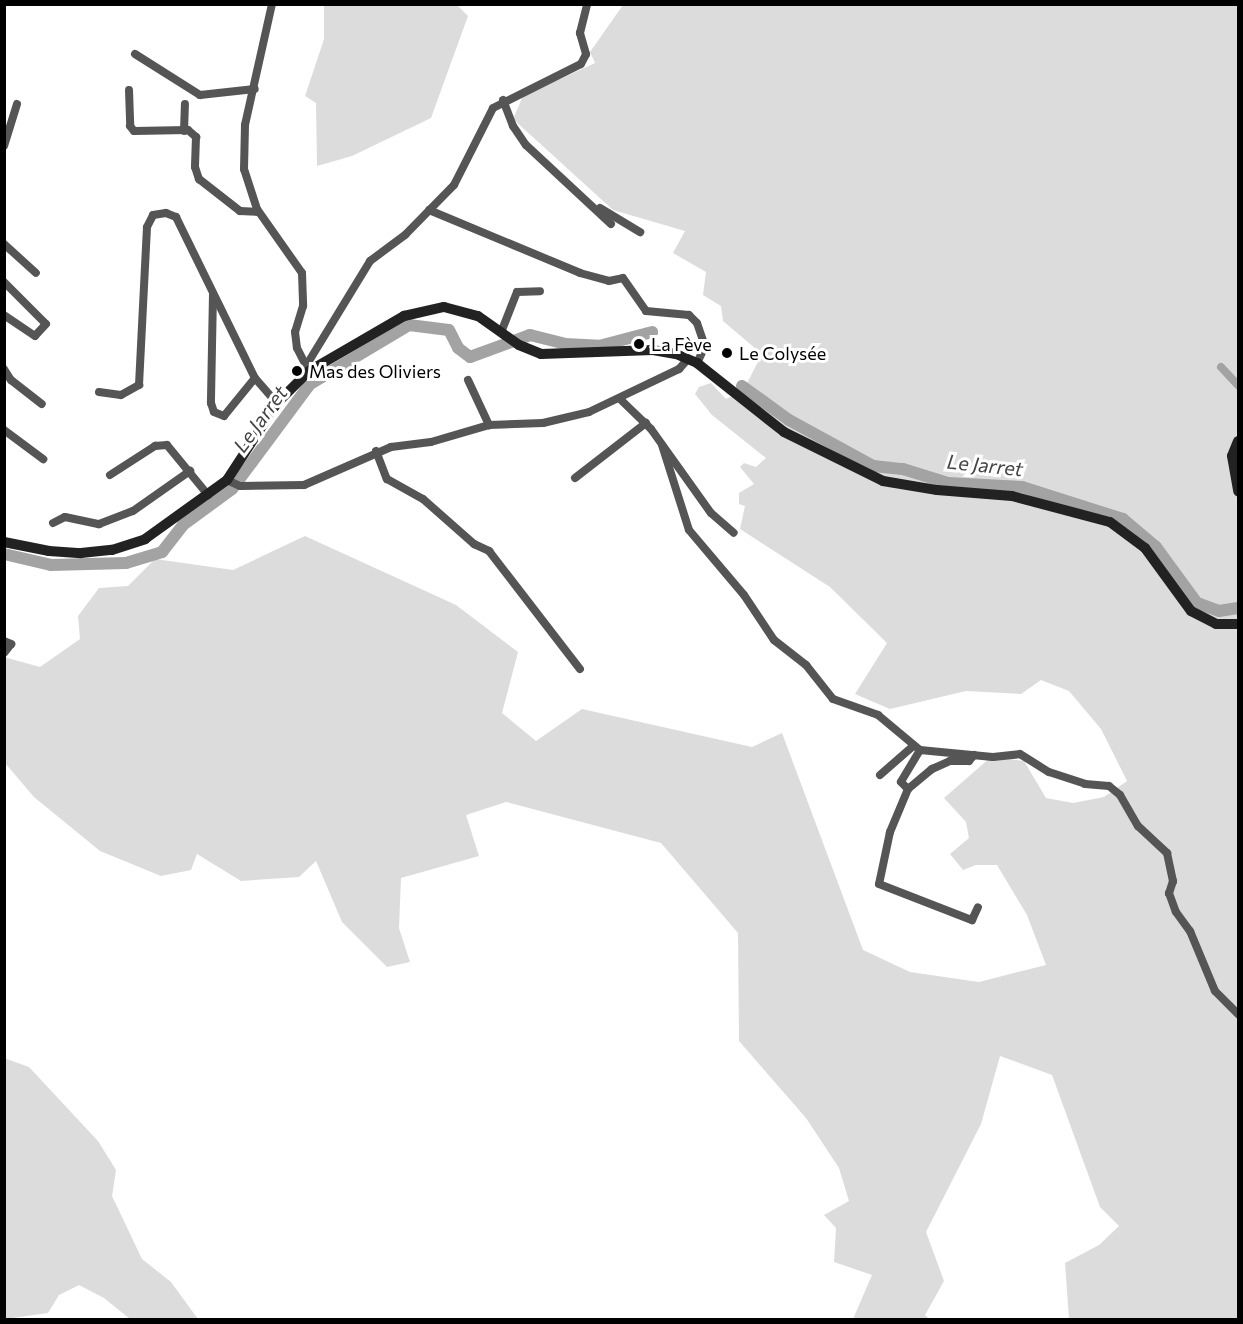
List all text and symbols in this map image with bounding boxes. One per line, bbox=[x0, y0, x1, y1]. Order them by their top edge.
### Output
place label: La Fève bbox=[651, 333, 712, 355]
marker: La Fève bbox=[632, 337, 646, 351]
place label: Le Colysée bbox=[739, 342, 826, 364]
marker: Le Colysée bbox=[720, 346, 734, 360]
place label: Mas des Oliviers bbox=[309, 360, 441, 382]
marker: Mas des Oliviers bbox=[290, 364, 304, 378]
water label: Le Jarret bbox=[228, 381, 292, 457]
water label: Le Jarret bbox=[946, 449, 1024, 481]

